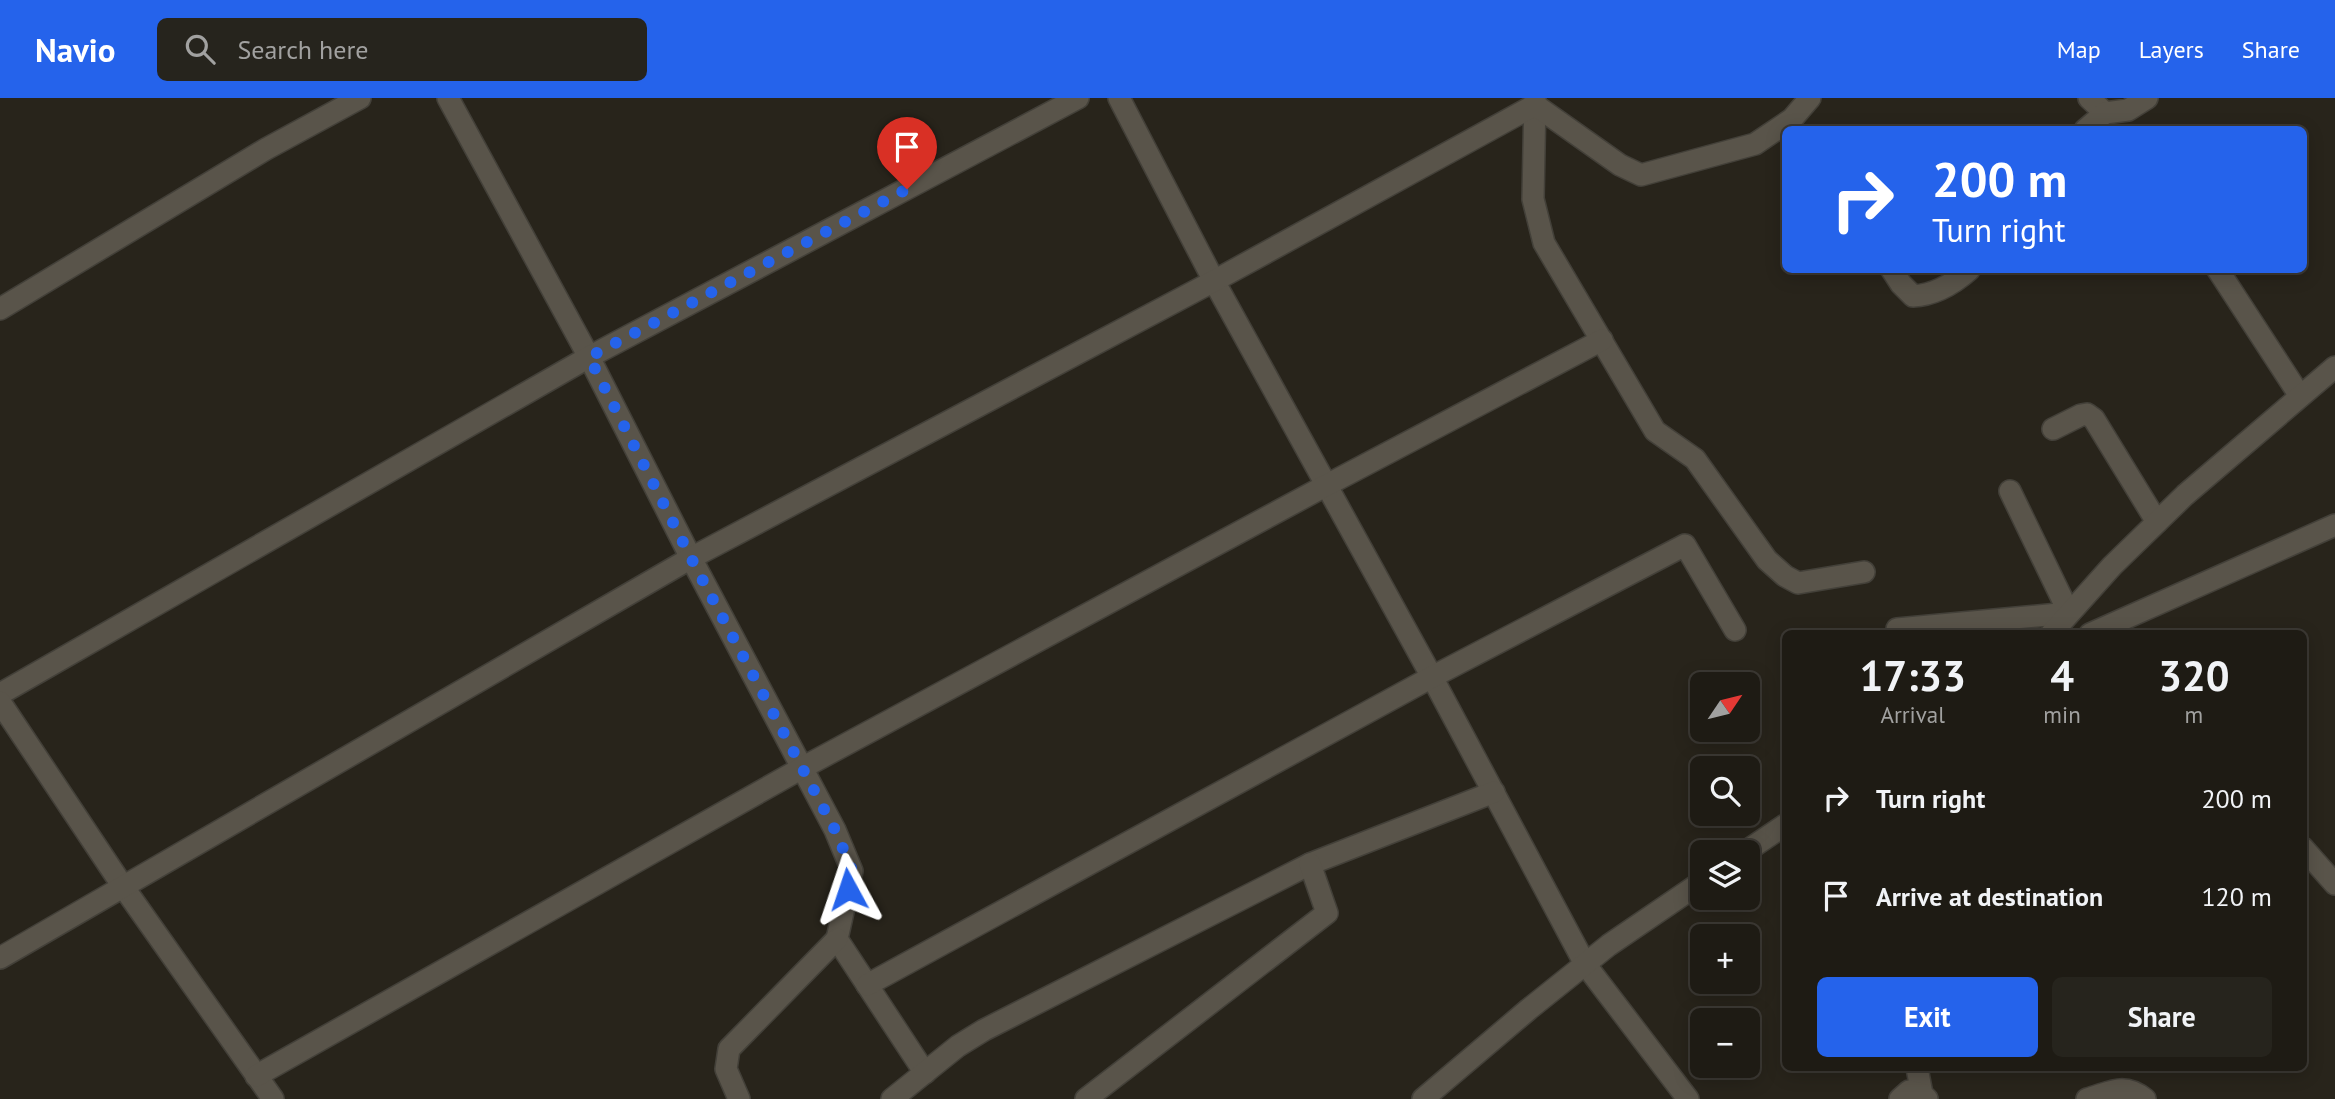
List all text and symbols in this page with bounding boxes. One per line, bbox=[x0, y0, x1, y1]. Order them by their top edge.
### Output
search box bbox=[157, 18, 647, 81]
text: Navio bbox=[35, 28, 115, 71]
icon: search bbox=[181, 30, 219, 68]
text: Search here bbox=[237, 33, 369, 66]
text: Map bbox=[2057, 34, 2101, 65]
text: Layers bbox=[2139, 34, 2204, 65]
text: Share bbox=[2242, 34, 2300, 65]
pin bbox=[877, 117, 937, 189]
icon: arrive bbox=[888, 128, 926, 166]
text: 200 m bbox=[1932, 147, 2067, 211]
icon: right bbox=[1817, 154, 1908, 245]
text: Turn right bbox=[1932, 209, 2066, 251]
text: 17:33 bbox=[1859, 648, 1966, 703]
text: 4 bbox=[2050, 648, 2074, 703]
text: 320 bbox=[2158, 648, 2230, 703]
north arrow bbox=[1690, 672, 1760, 742]
map controls bbox=[1690, 672, 1760, 1078]
text: Arrival bbox=[1880, 700, 1945, 729]
text: min bbox=[2043, 700, 2081, 729]
text: m bbox=[2185, 700, 2203, 729]
button: search bbox=[1690, 756, 1760, 826]
icon: right bbox=[1817, 779, 1855, 817]
text: Turn right bbox=[1876, 782, 1985, 815]
text: 200 m bbox=[2201, 782, 2272, 815]
button: layers bbox=[1690, 840, 1760, 910]
position arrow bbox=[811, 852, 885, 926]
icon: arrive bbox=[1817, 877, 1855, 915]
text: Arrive at destination bbox=[1876, 880, 2103, 913]
text: 120 m bbox=[2201, 880, 2272, 913]
button: + bbox=[1690, 924, 1760, 994]
button: Exit bbox=[1817, 977, 2038, 1057]
button: Share bbox=[2052, 977, 2272, 1057]
button: − bbox=[1690, 1008, 1760, 1078]

